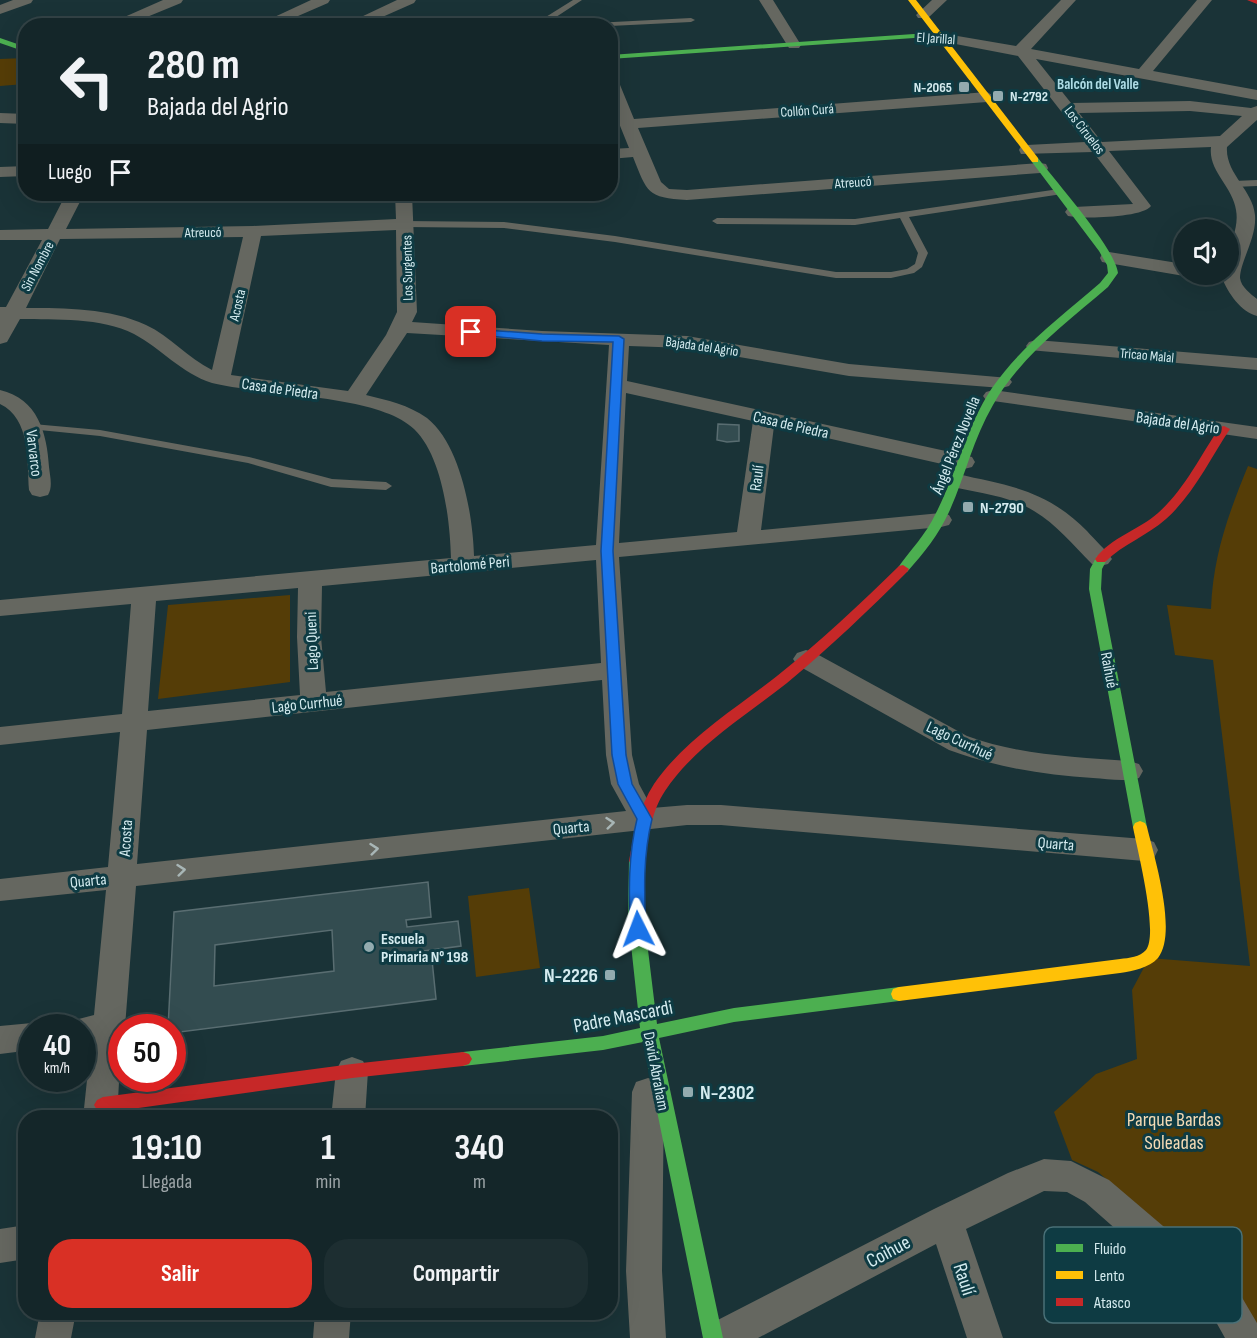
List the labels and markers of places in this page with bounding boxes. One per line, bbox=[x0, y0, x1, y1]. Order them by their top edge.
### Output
place label: N-2065 bbox=[914, 79, 952, 96]
marker: N-2065 bbox=[957, 80, 971, 94]
place label: N-2792 bbox=[1010, 88, 1048, 105]
marker: N-2792 bbox=[991, 89, 1005, 103]
pin bbox=[445, 306, 496, 357]
place label: N-2790 bbox=[980, 499, 1024, 518]
marker: N-2790 bbox=[961, 500, 975, 514]
place label: Escuela Primaria N° 198 bbox=[381, 930, 469, 967]
marker: Escuela Primaria N° 198 bbox=[362, 940, 376, 954]
place label: N-2226 bbox=[544, 964, 598, 988]
marker: N-2226 bbox=[603, 968, 617, 982]
place label: N-2302 bbox=[700, 1081, 754, 1105]
marker: N-2302 bbox=[681, 1085, 695, 1099]

